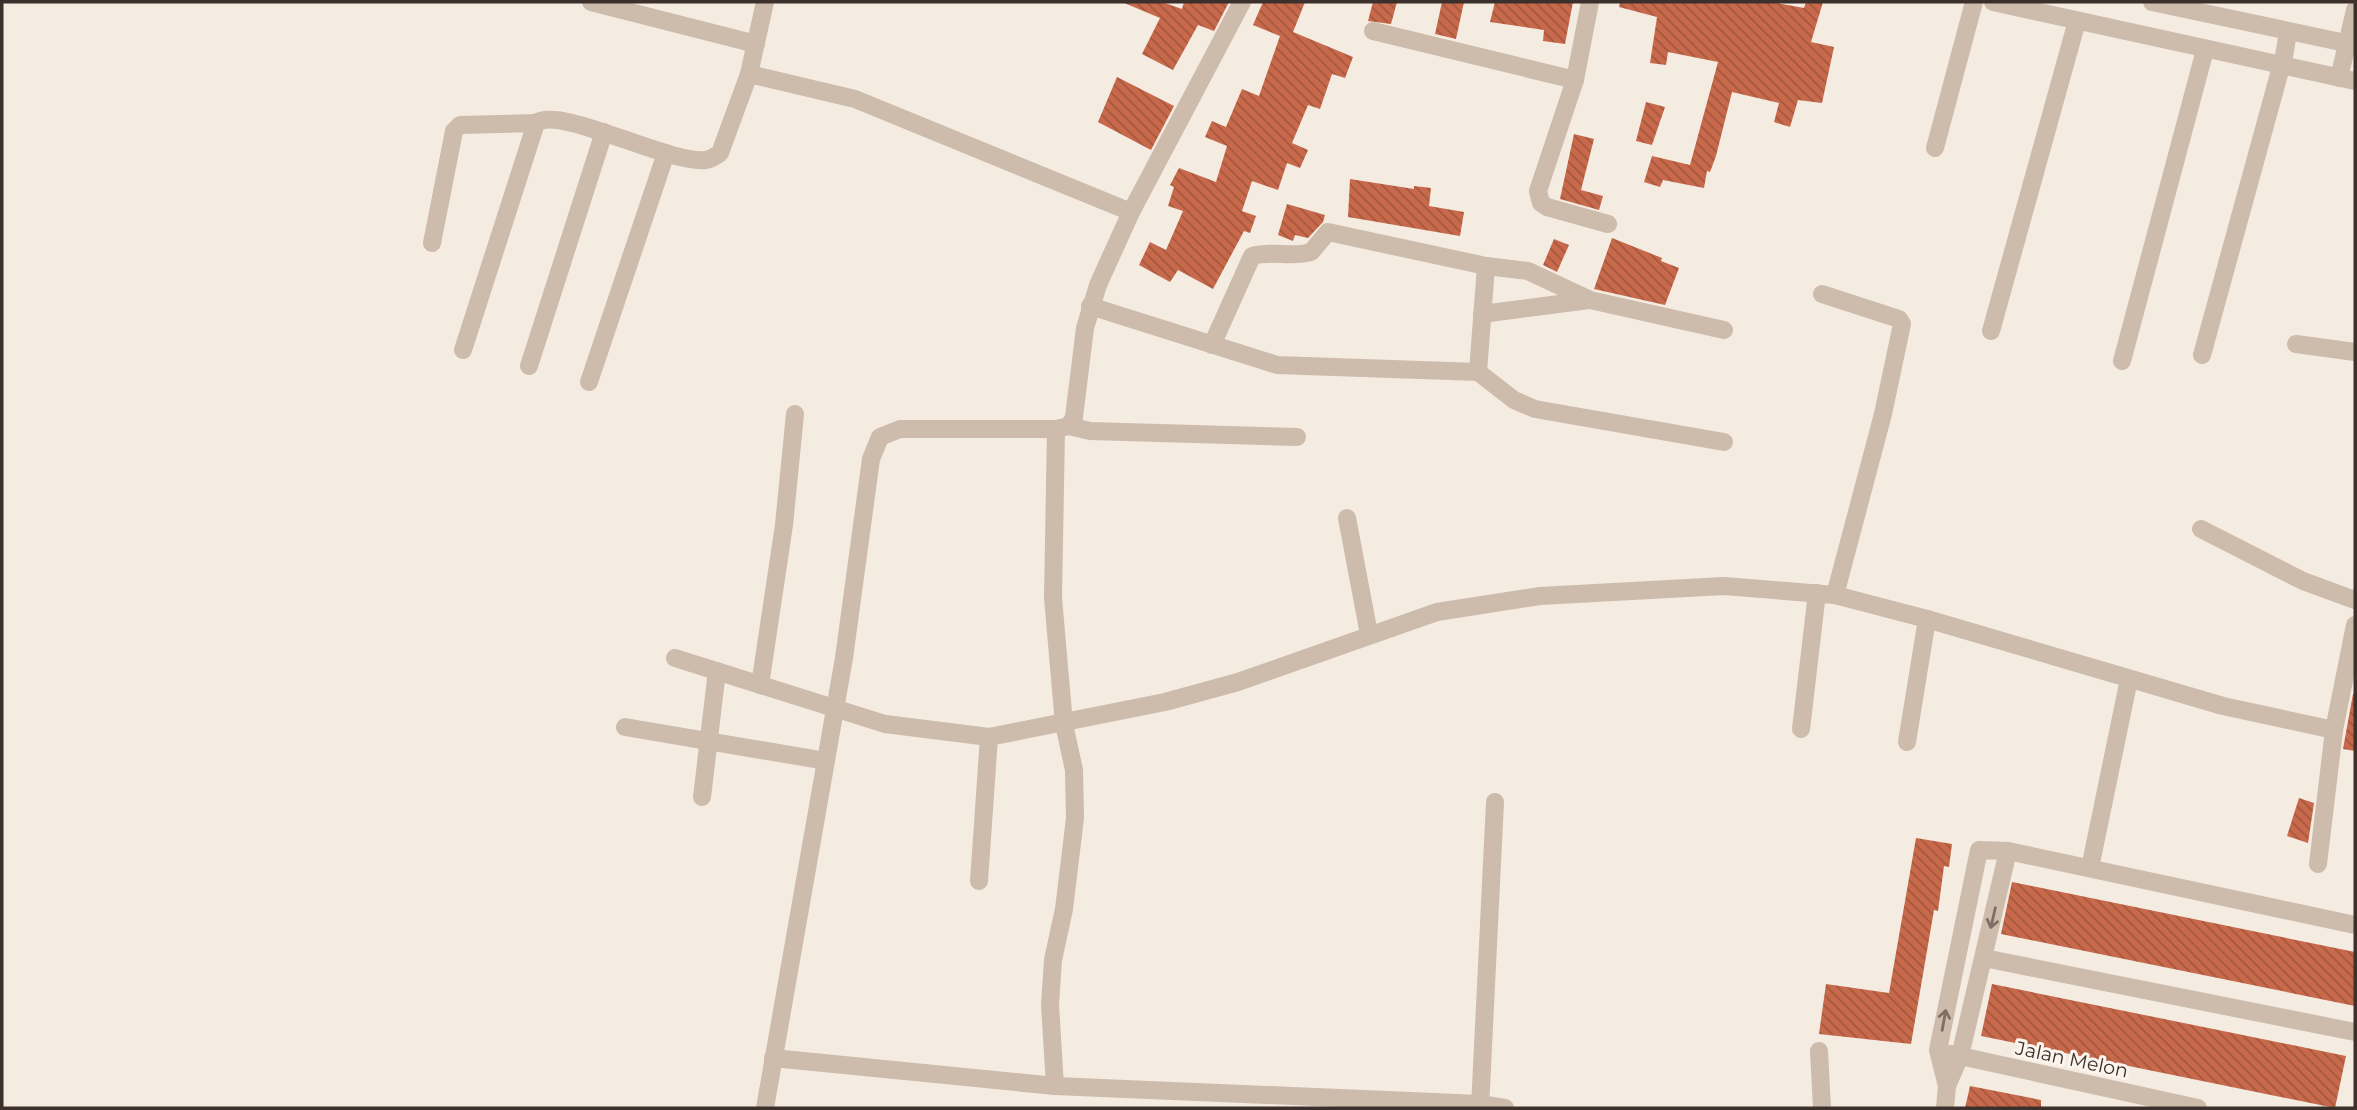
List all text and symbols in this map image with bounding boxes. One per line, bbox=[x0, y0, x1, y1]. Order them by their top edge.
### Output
one-way arrow bbox=[1985, 906, 1998, 928]
one-way arrow bbox=[1938, 1009, 1951, 1031]
street label: Jalan Melon bbox=[2013, 1036, 2130, 1083]

